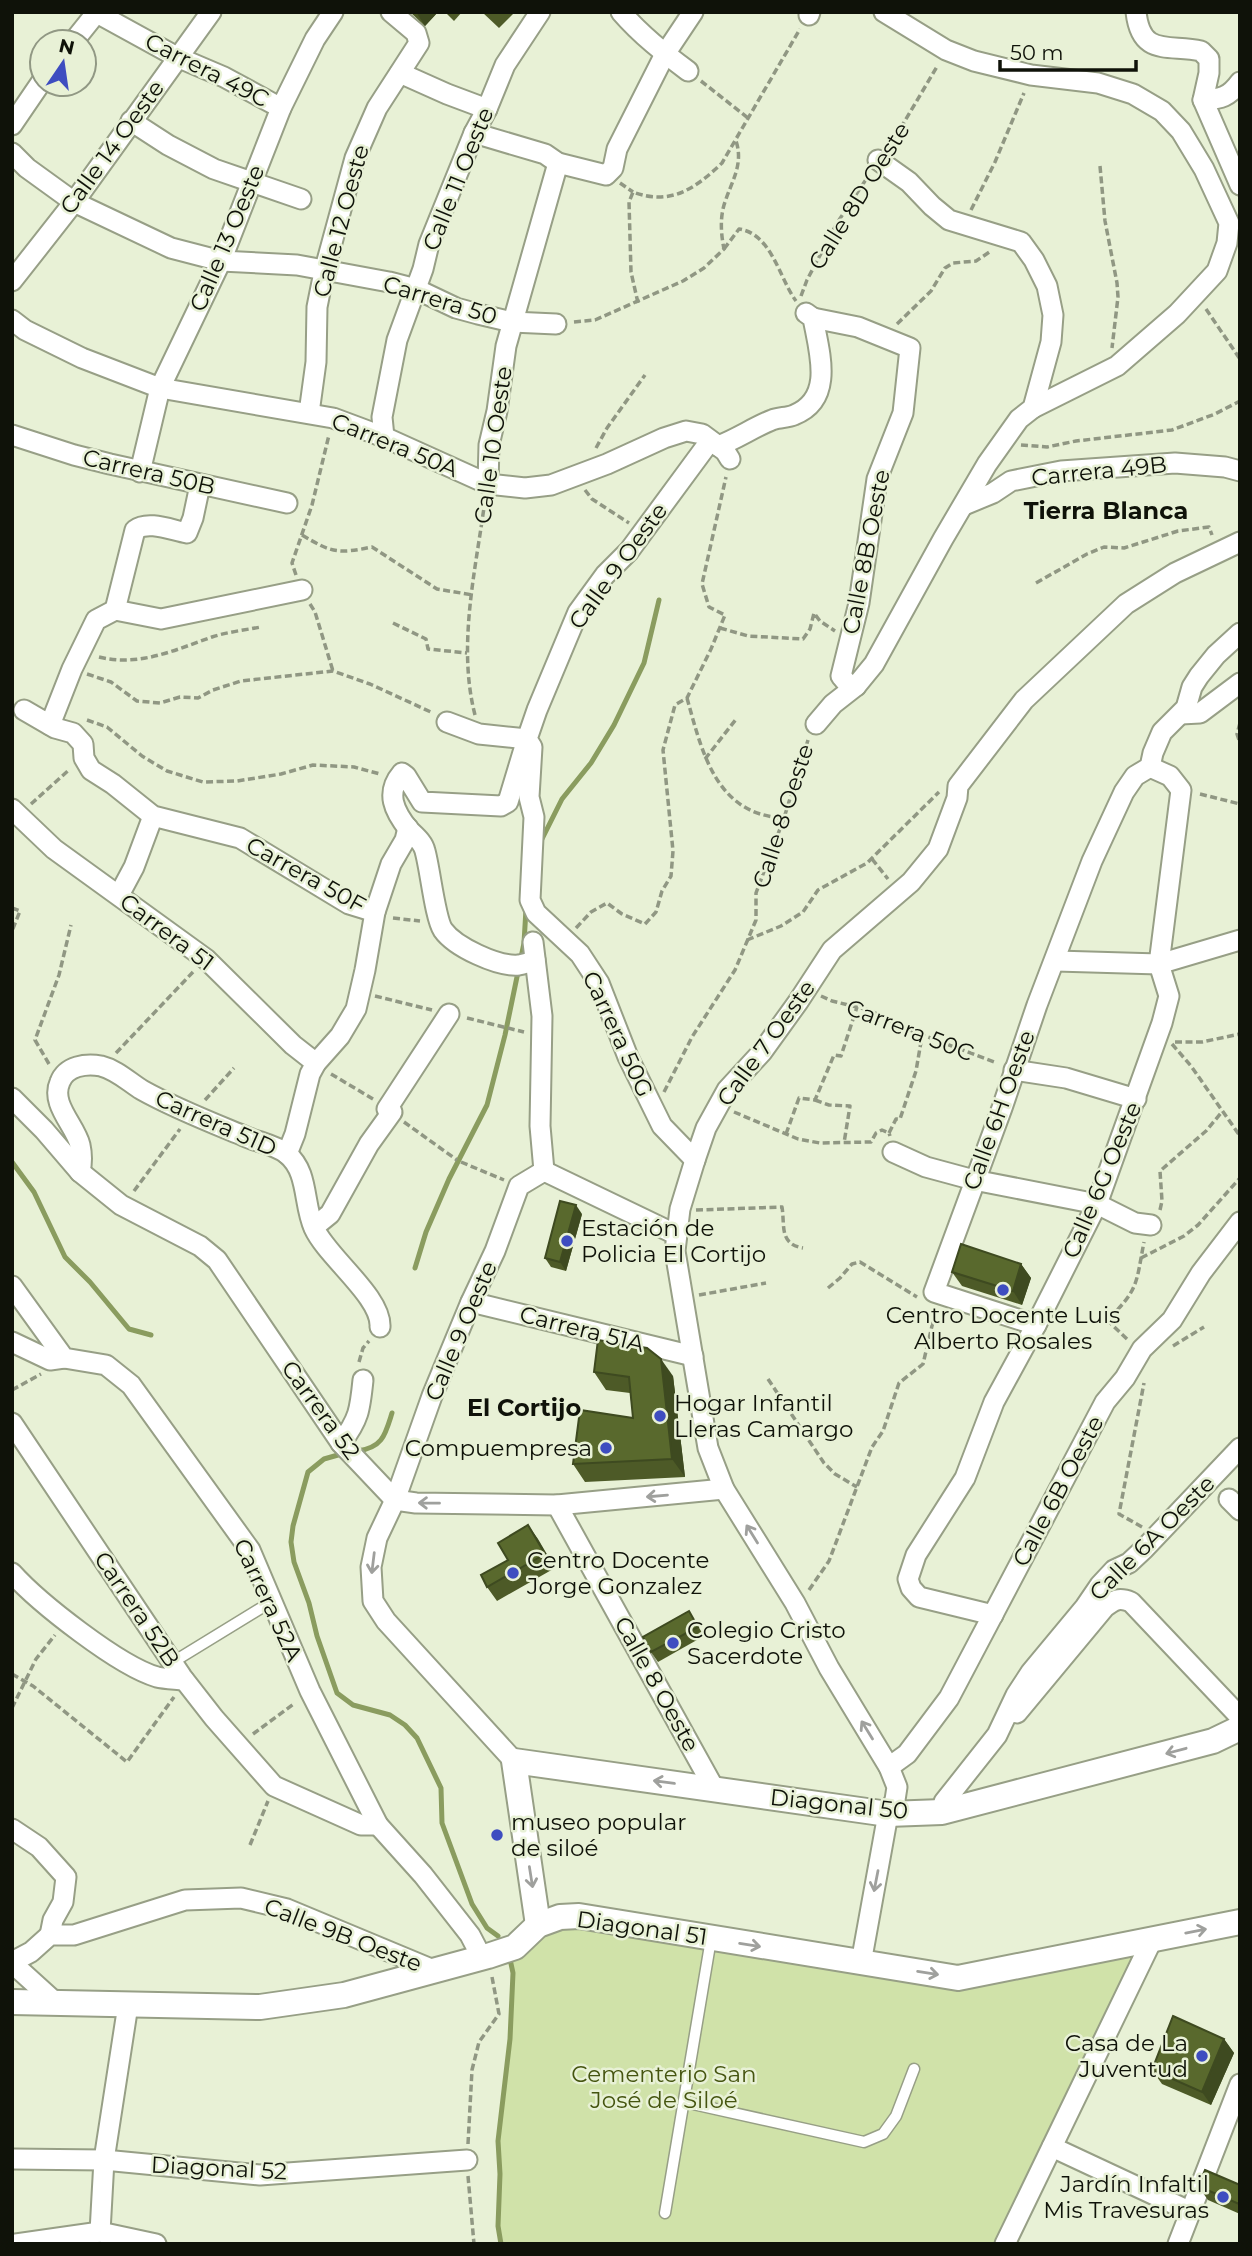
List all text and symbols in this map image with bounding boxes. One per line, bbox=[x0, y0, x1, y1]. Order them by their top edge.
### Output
street label: Carrera 49C bbox=[141, 27, 273, 113]
north arrow bbox=[28, 28, 98, 98]
scale bar bbox=[1000, 28, 1136, 72]
text: N bbox=[57, 34, 77, 60]
text: 50 m bbox=[1010, 40, 1064, 65]
street label: Calle 14 Oeste bbox=[54, 75, 170, 219]
street label: Calle 11 Oeste bbox=[417, 103, 499, 255]
street label: Calle 8D Oeste bbox=[802, 117, 916, 275]
street label: Calle 12 Oeste bbox=[307, 142, 375, 300]
street label: Calle 13 Oeste bbox=[184, 160, 270, 316]
street label: Carrera 50 bbox=[380, 269, 500, 331]
street label: Calle 10 Oeste bbox=[468, 364, 518, 526]
street label: Carrera 50A bbox=[328, 407, 463, 483]
street label: Carrera 50B bbox=[80, 443, 218, 501]
street label: Carrera 49B bbox=[1030, 450, 1168, 492]
street label: Calle 8B Oeste bbox=[836, 467, 896, 637]
district label: Tierra Blanca bbox=[1024, 496, 1188, 525]
street label: Calle 9 Oeste bbox=[563, 497, 673, 635]
street label: Calle 8 Oeste bbox=[747, 740, 819, 892]
street label: Carrera 50F bbox=[241, 831, 371, 919]
street label: Carrera 51 bbox=[114, 887, 220, 977]
street label: Carrera 50G bbox=[577, 967, 659, 1101]
street label: Calle 7 Oeste bbox=[711, 975, 821, 1111]
street label: Carrera 50C bbox=[842, 993, 978, 1067]
street label: Calle 6H Oeste bbox=[957, 1026, 1041, 1194]
street label: Carrera 51D bbox=[151, 1084, 281, 1162]
street label: Calle 6G Oeste bbox=[1056, 1098, 1148, 1262]
place label: Estación de Policia El Cortijo bbox=[581, 1214, 766, 1268]
marker: Estación de Policia El Cortijo bbox=[559, 1233, 575, 1249]
street label: Calle 9 Oeste bbox=[419, 1257, 503, 1405]
marker: Centro Docente Luis Alberto Rosales bbox=[995, 1282, 1011, 1298]
street label: Carrera 51A bbox=[517, 1300, 648, 1358]
place label: Centro Docente Luis Alberto Rosales bbox=[886, 1301, 1120, 1355]
street label: Carrera 52 bbox=[276, 1355, 366, 1465]
place label: Hogar Infantil Lleras Camargo bbox=[674, 1389, 854, 1443]
district label: El Cortijo bbox=[467, 1393, 581, 1422]
marker: Hogar Infantil Lleras Camargo bbox=[652, 1408, 668, 1424]
street label: Calle 6B Oeste bbox=[1007, 1411, 1109, 1571]
place label: Compuempresa bbox=[405, 1434, 592, 1462]
marker: Compuempresa bbox=[598, 1440, 614, 1456]
street label: Calle 6A Oeste bbox=[1083, 1469, 1221, 1607]
one-way arrow bbox=[646, 1490, 668, 1503]
one-way arrow bbox=[418, 1496, 441, 1510]
one-way arrow bbox=[745, 1525, 759, 1545]
street label: Carrera 52A bbox=[227, 1534, 309, 1666]
street label: Carrera 52B bbox=[88, 1546, 186, 1672]
place label: Centro Docente Jorge Gonzalez bbox=[526, 1546, 709, 1600]
one-way arrow bbox=[366, 1551, 379, 1574]
marker: Centro Docente Jorge Gonzalez bbox=[505, 1565, 521, 1581]
street label: Calle 8 Oeste bbox=[608, 1612, 706, 1756]
place label: Colegio Cristo Sacerdote bbox=[687, 1616, 846, 1670]
marker: Colegio Cristo Sacerdote bbox=[665, 1635, 681, 1651]
one-way arrow bbox=[860, 1721, 874, 1741]
one-way arrow bbox=[1165, 1745, 1188, 1758]
one-way arrow bbox=[653, 1776, 676, 1789]
street label: Diagonal 50 bbox=[769, 1783, 909, 1825]
place label: museo popular de siloé bbox=[511, 1808, 686, 1862]
marker: museo popular de siloé bbox=[489, 1827, 505, 1843]
one-way arrow bbox=[525, 1865, 538, 1888]
one-way arrow bbox=[869, 1869, 882, 1892]
street label: Calle 9B Oeste bbox=[260, 1892, 426, 1978]
street label: Diagonal 51 bbox=[575, 1905, 709, 1951]
one-way arrow bbox=[1184, 1924, 1207, 1937]
one-way arrow bbox=[738, 1939, 761, 1952]
one-way arrow bbox=[916, 1967, 939, 1980]
place label: Casa de La Juventud bbox=[1065, 2029, 1188, 2083]
marker: Casa de La Juventud bbox=[1194, 2048, 1210, 2064]
park label: Cementerio San José de Siloé bbox=[571, 2060, 757, 2114]
street label: Diagonal 52 bbox=[150, 2150, 288, 2186]
place label: Jardín Infaltil Mis Travesuras bbox=[1043, 2170, 1209, 2224]
marker: Jardín Infaltil Mis Travesuras bbox=[1215, 2189, 1231, 2205]

